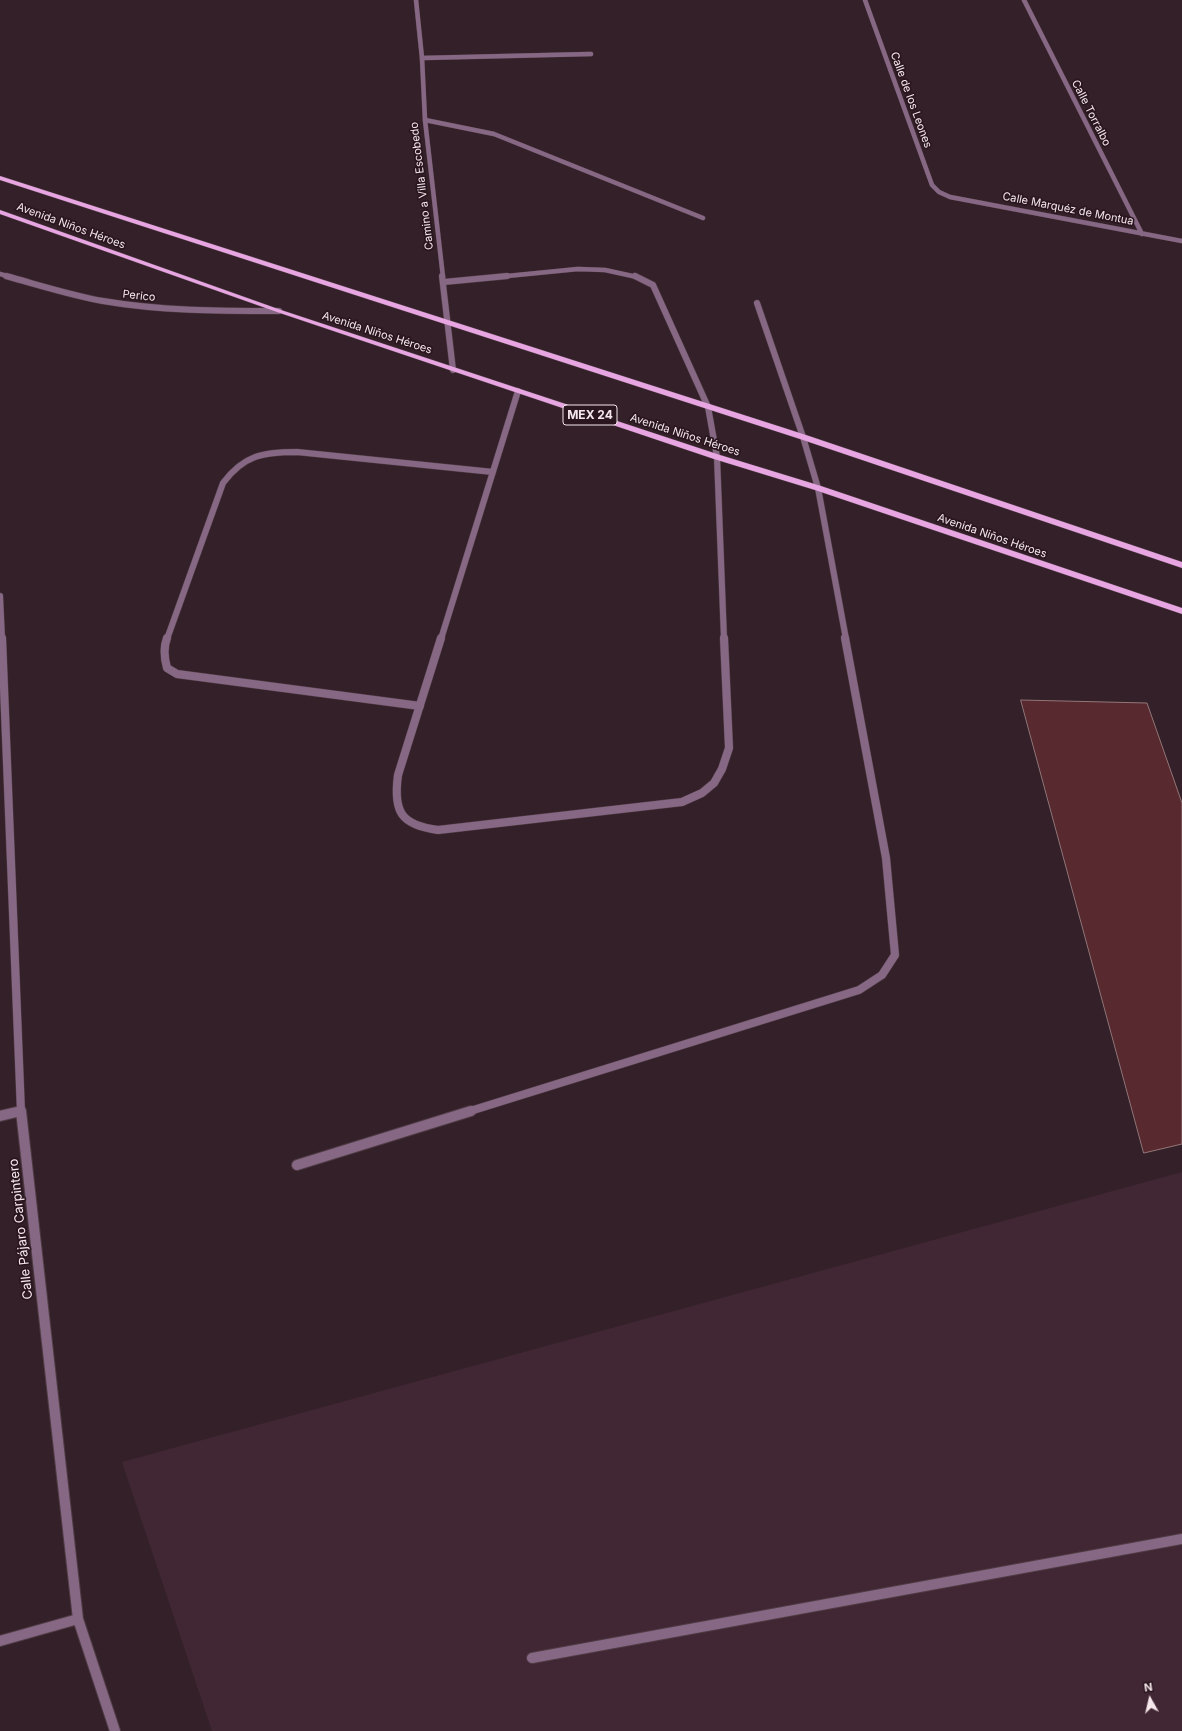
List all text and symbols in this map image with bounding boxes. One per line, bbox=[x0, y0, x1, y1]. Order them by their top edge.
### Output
street label: Calle de los Leones bbox=[887, 50, 935, 150]
street label: Calle Torralbo bbox=[1069, 78, 1113, 148]
street label: Camino a Villa Escobedo bbox=[408, 121, 436, 251]
street label: Calle Marquéz de Montua bbox=[1001, 190, 1135, 228]
street label: Avenida Niños Héroes bbox=[15, 200, 127, 252]
street label: Perico bbox=[122, 288, 156, 304]
street label: Avenida Niños Héroes bbox=[320, 309, 434, 357]
road number: MEX 24 bbox=[563, 405, 617, 425]
street label: Avenida Niños Héroes bbox=[628, 411, 742, 459]
street label: Avenida Niños Héroes bbox=[936, 511, 1048, 561]
street label: Calle Pájaro Carpintero bbox=[6, 1158, 36, 1300]
north arrow bbox=[1130, 1679, 1170, 1719]
text: N bbox=[1143, 1680, 1153, 1695]

